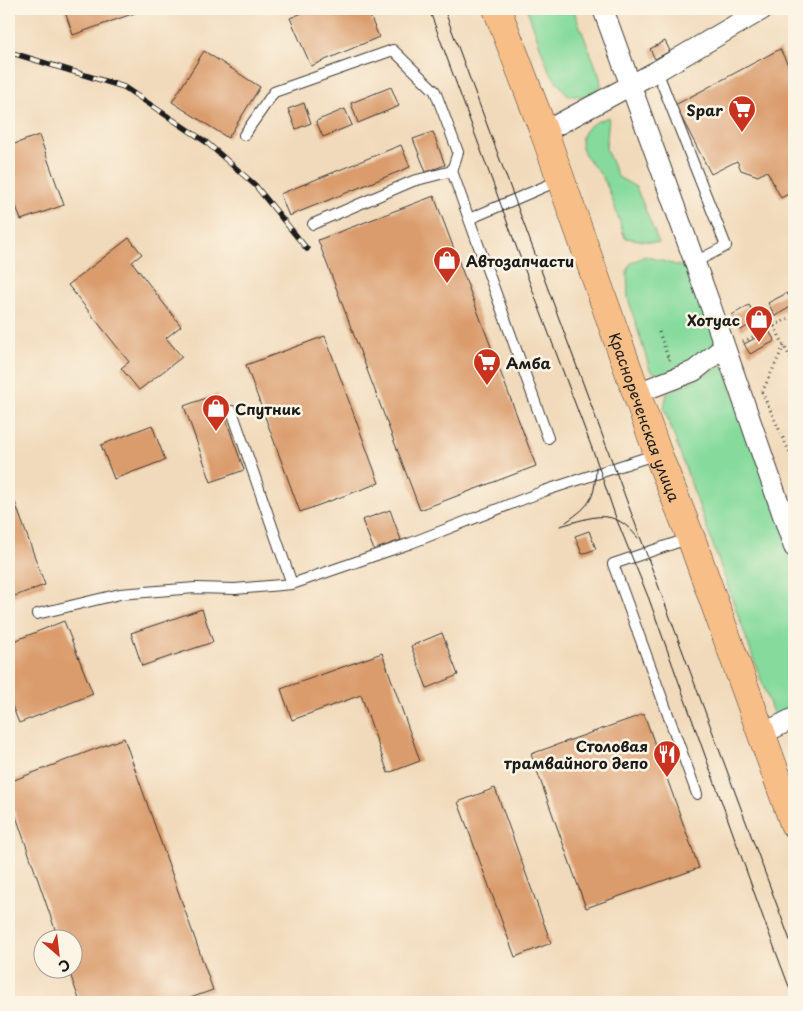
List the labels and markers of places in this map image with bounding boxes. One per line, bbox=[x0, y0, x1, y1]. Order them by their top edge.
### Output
supermarket icon: Spar bbox=[727, 94, 757, 133]
place label: Spar bbox=[687, 98, 723, 121]
shop icon: Автозапчасти bbox=[432, 245, 462, 284]
place label: Автозапчасти bbox=[466, 249, 574, 272]
shop icon: Хотуас bbox=[744, 304, 774, 343]
place label: Хотуас bbox=[687, 308, 740, 331]
supermarket icon: Амба bbox=[472, 347, 502, 386]
place label: Амба bbox=[506, 351, 551, 374]
shop icon: Спутник bbox=[201, 393, 231, 432]
place label: Спутник bbox=[235, 397, 301, 420]
place label: Столовая трамвайного депо bbox=[504, 734, 648, 774]
restaurant icon: Столовая трамвайного депо bbox=[652, 739, 682, 778]

